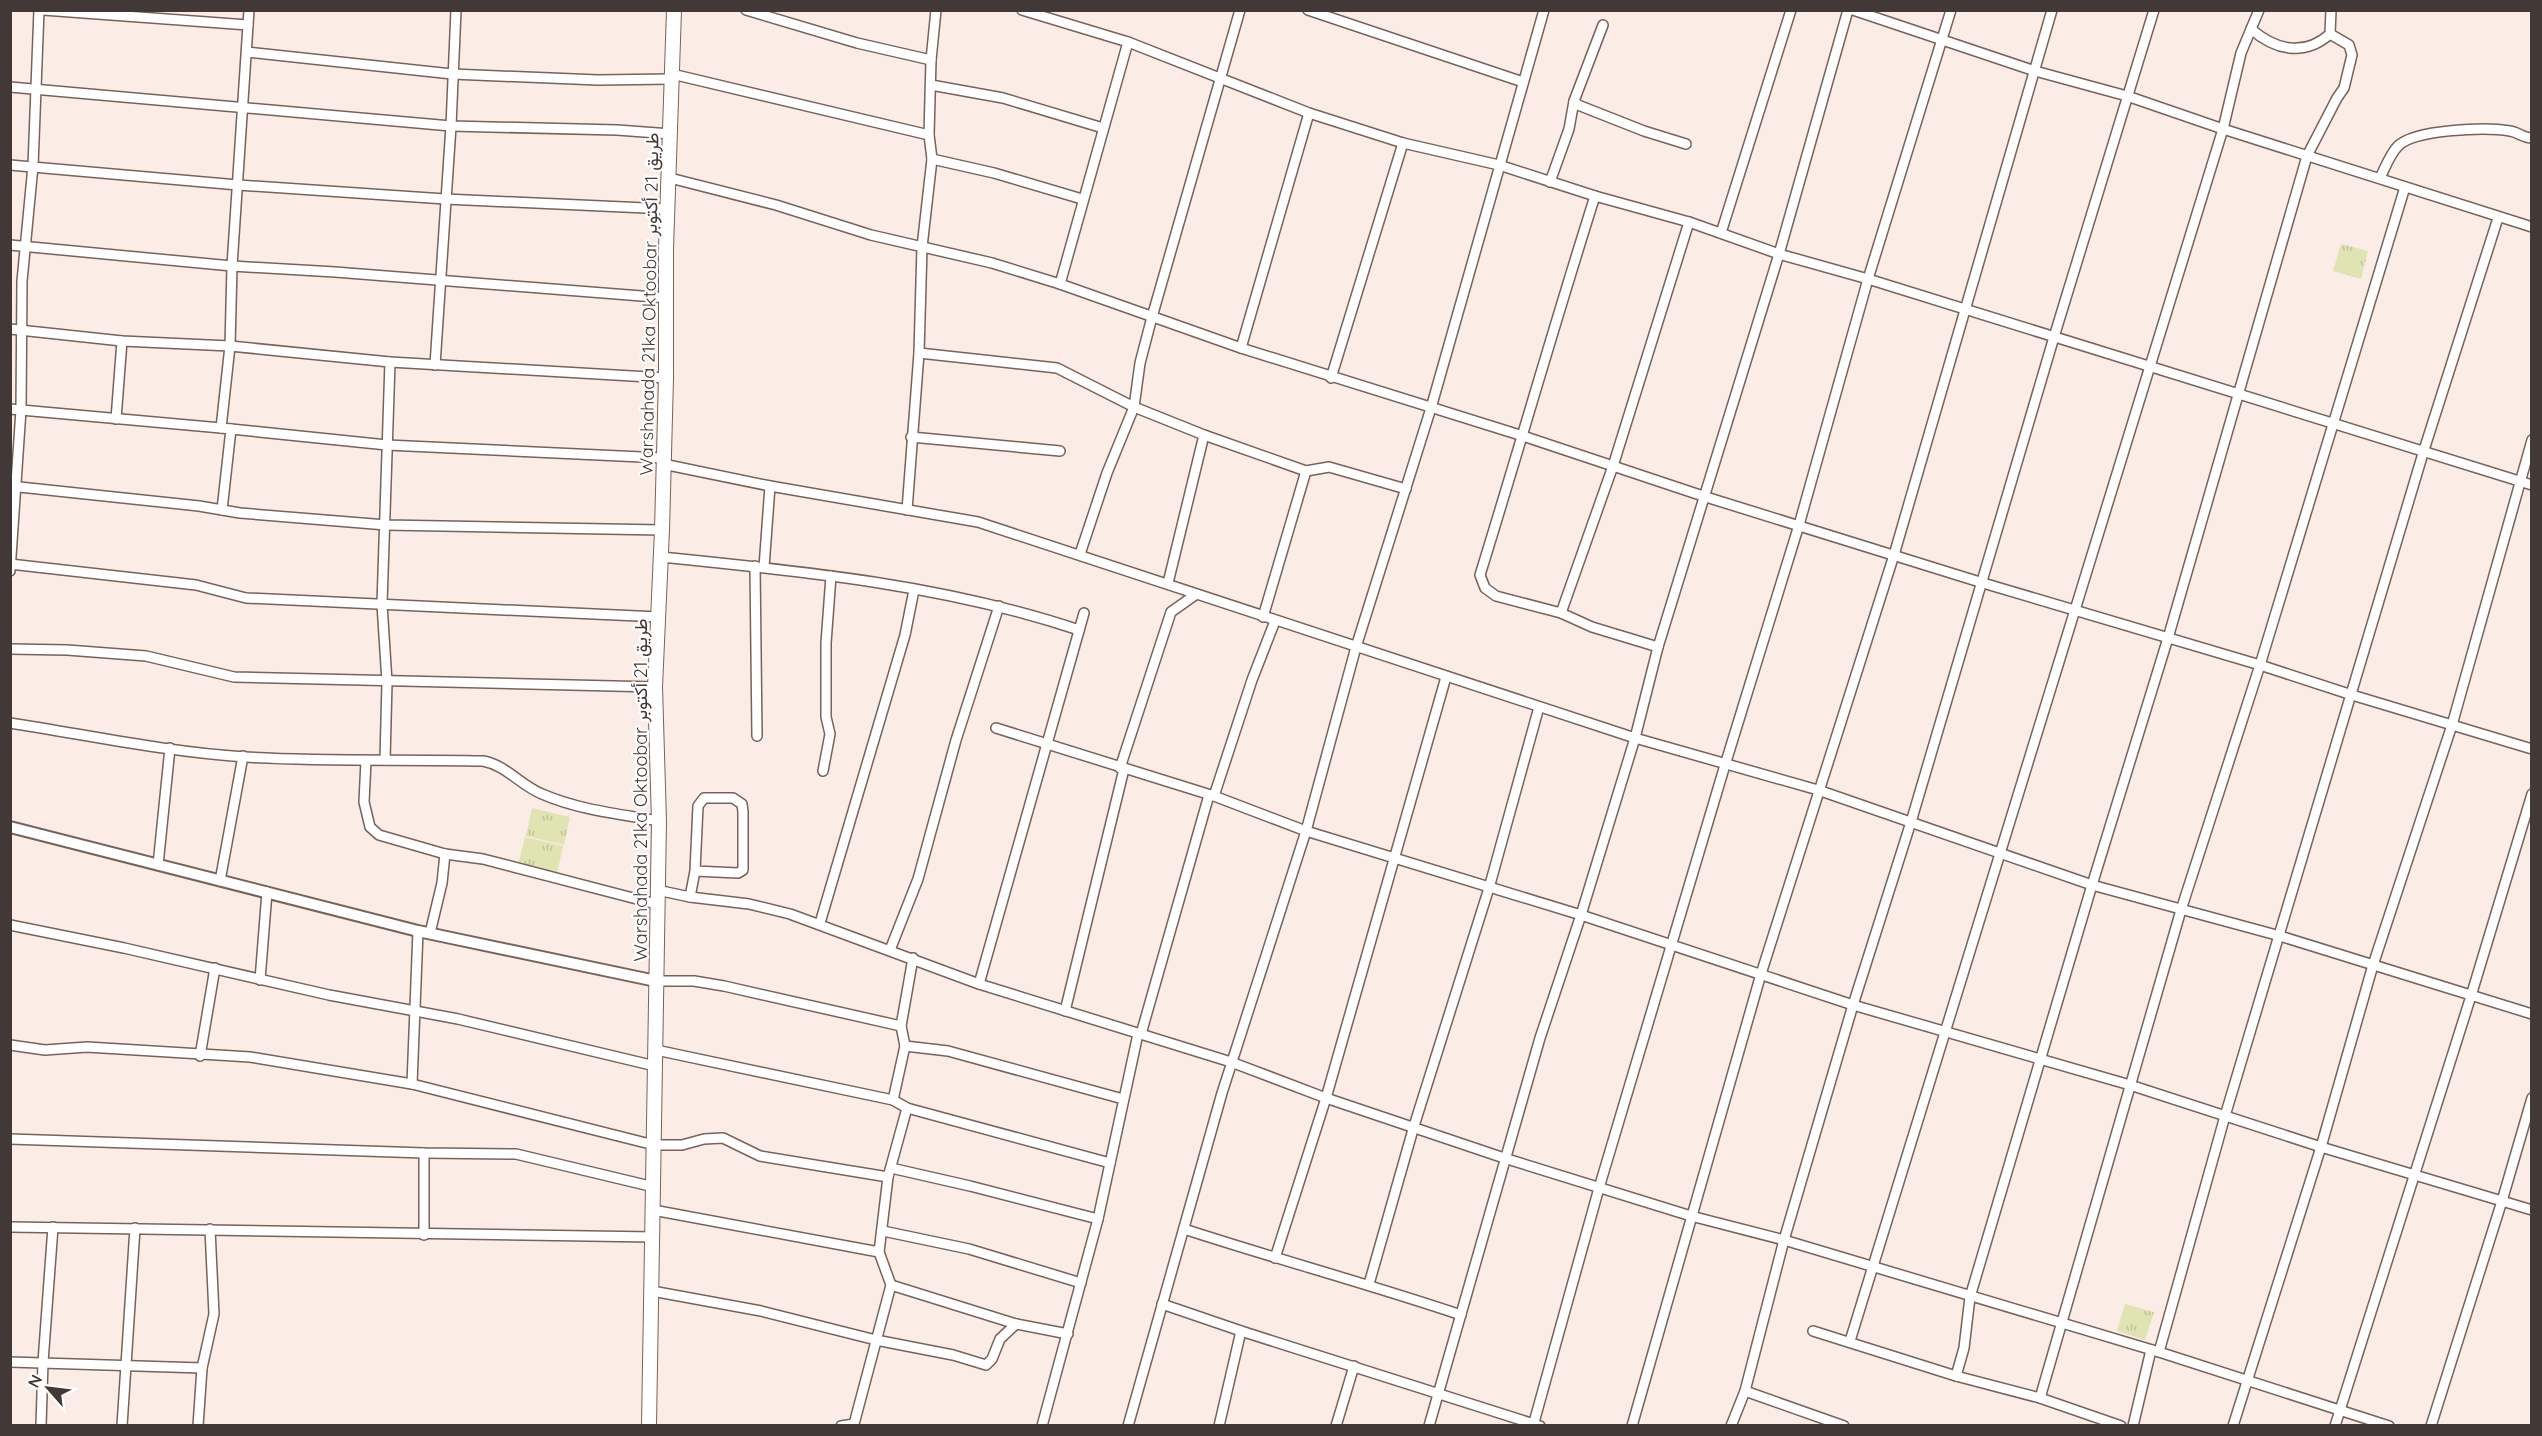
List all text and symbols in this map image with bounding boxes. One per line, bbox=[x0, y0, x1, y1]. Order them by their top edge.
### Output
street label: Warshahada 21ka Oktoobar طريق 21 أكتوبر bbox=[635, 132, 663, 476]
street label: Warshahada 21ka Oktoobar طريق 21 أكتوبر bbox=[629, 619, 652, 961]
north arrow bbox=[18, 1358, 78, 1418]
text: N bbox=[23, 1371, 46, 1391]

